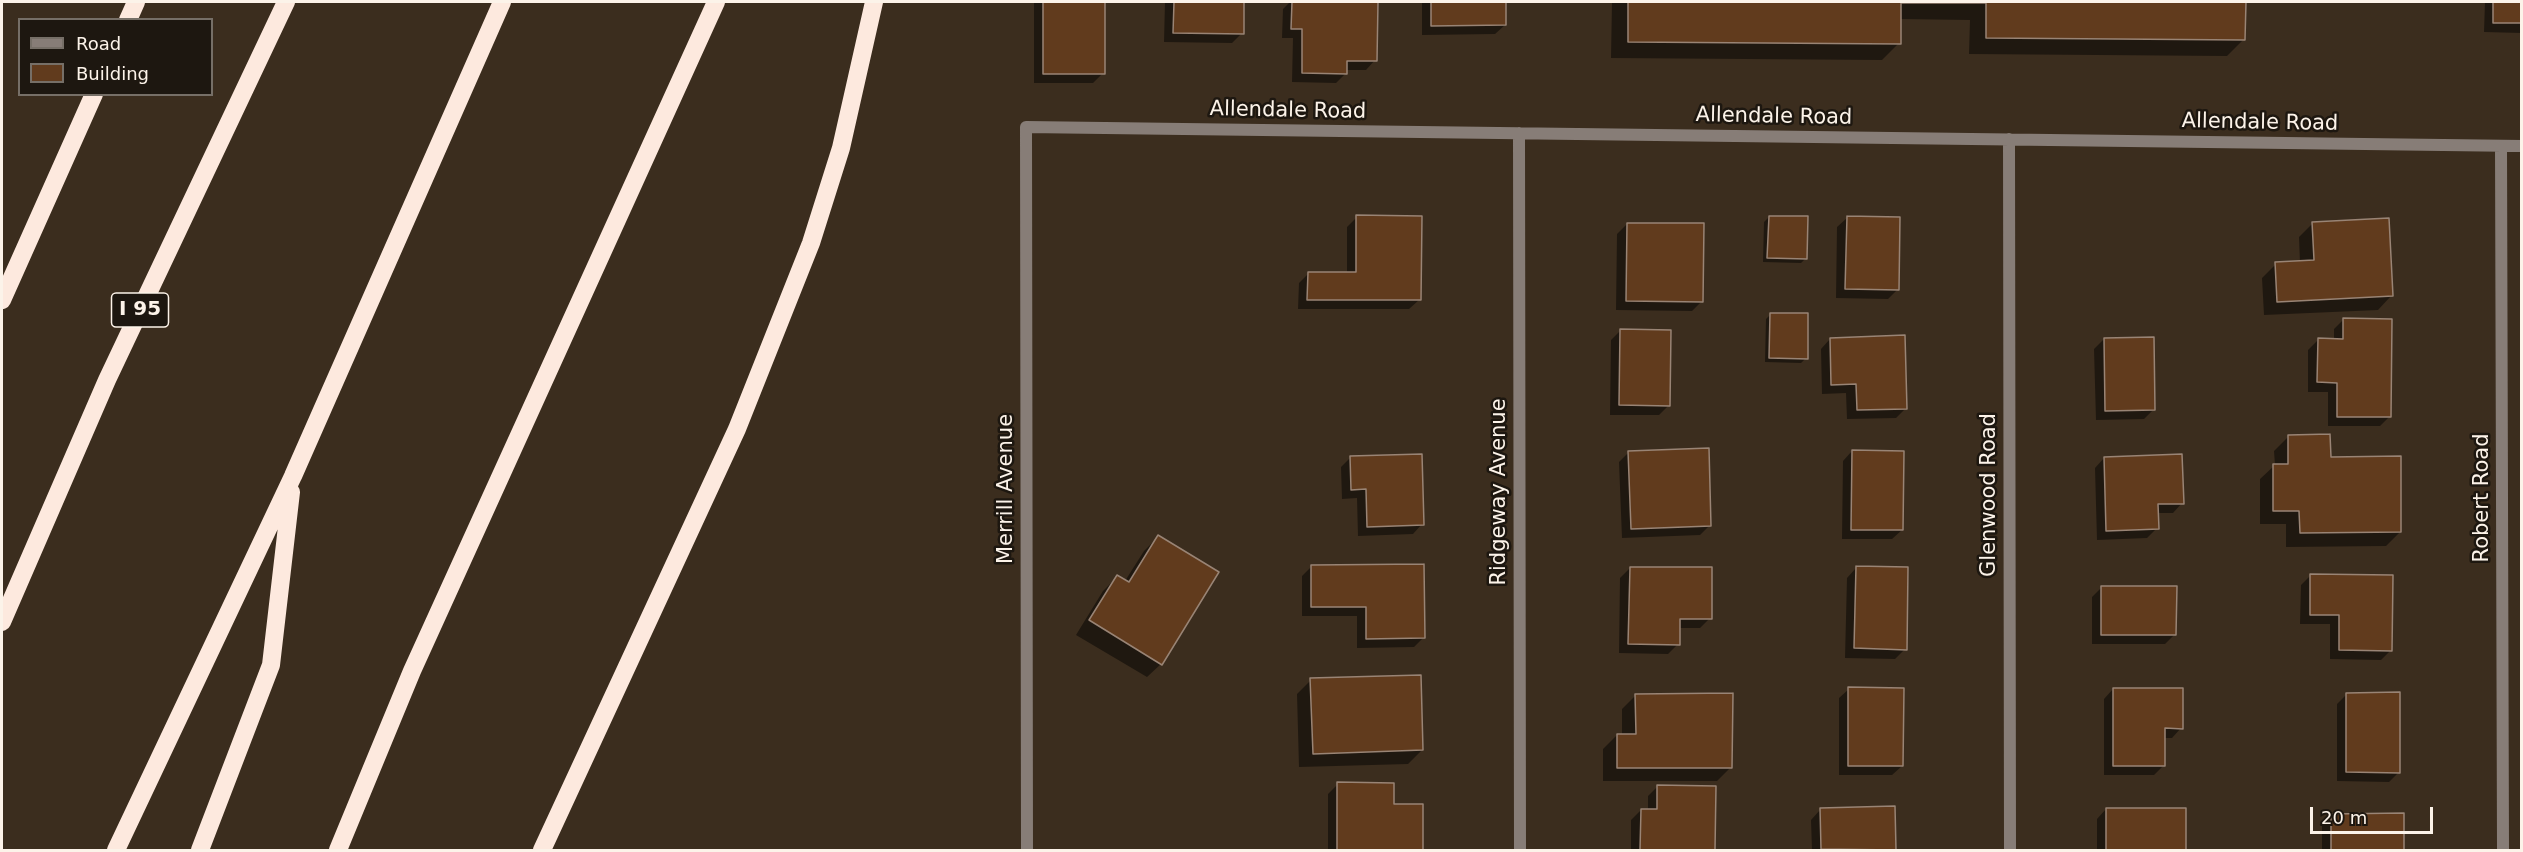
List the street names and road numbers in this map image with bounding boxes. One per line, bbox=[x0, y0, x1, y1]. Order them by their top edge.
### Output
street label: Allendale Road bbox=[1209, 97, 1367, 125]
street label: Allendale Road bbox=[1695, 103, 1853, 131]
street label: Allendale Road bbox=[2181, 109, 2339, 137]
road number: I 95 bbox=[112, 293, 168, 327]
street label: Ridgeway Avenue bbox=[1487, 398, 1513, 586]
street label: Glenwood Road bbox=[1977, 413, 2003, 577]
street label: Merrill Avenue bbox=[994, 414, 1020, 564]
street label: Robert Road bbox=[2470, 434, 2496, 562]

